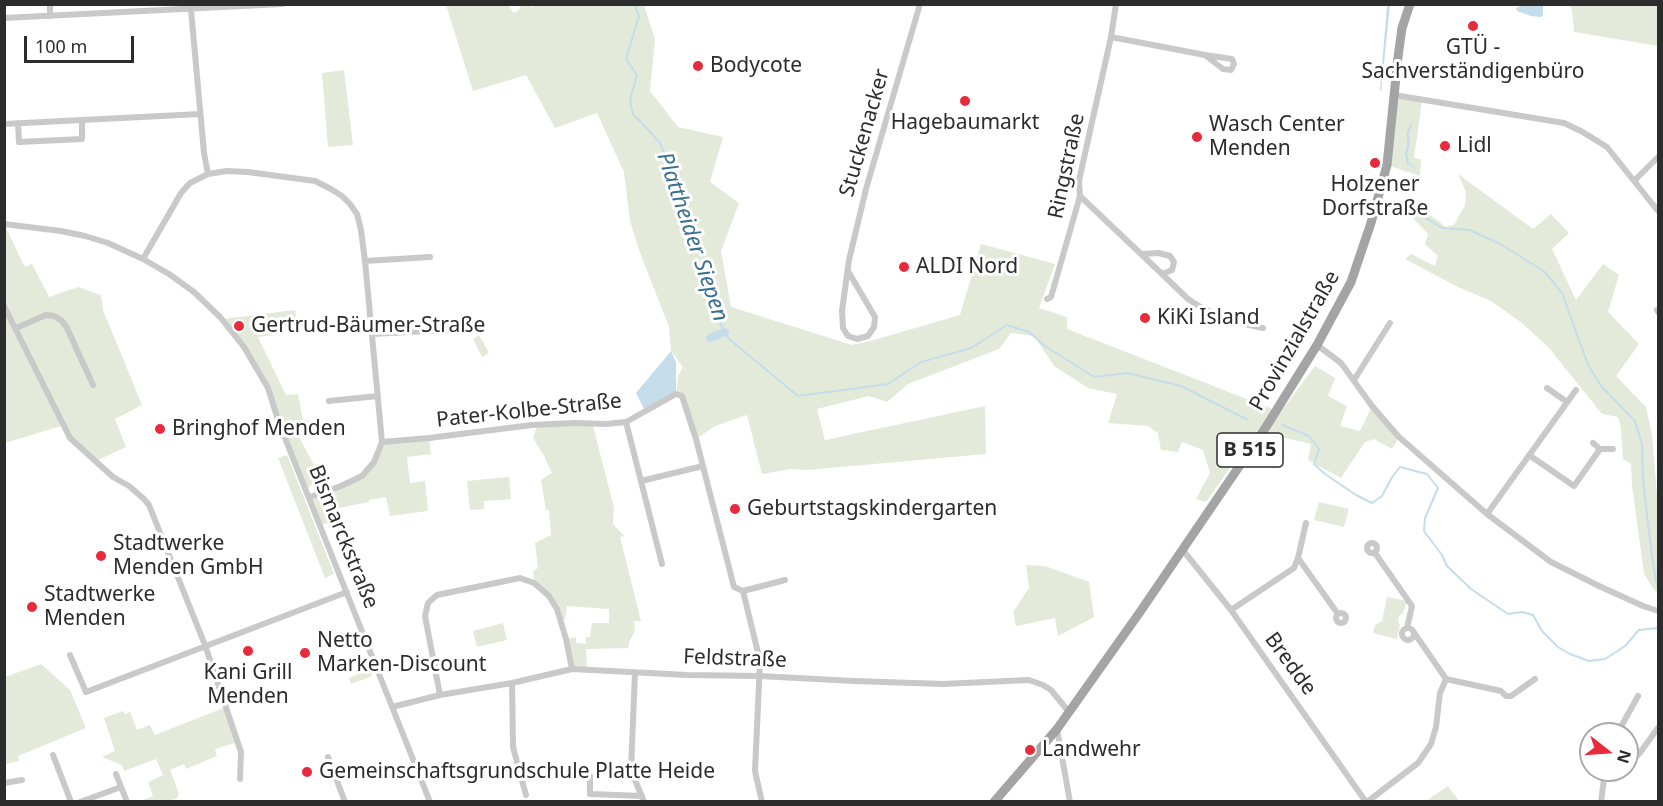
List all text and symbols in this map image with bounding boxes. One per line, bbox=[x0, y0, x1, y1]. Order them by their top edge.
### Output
marker: GTÜ - Sachverständigenbüro bbox=[1466, 19, 1480, 33]
scale bar bbox=[27, 24, 136, 62]
text: 100 m bbox=[35, 34, 87, 58]
place label: GTÜ - Sachverständigenbüro bbox=[1362, 35, 1584, 85]
place label: Bodycote bbox=[710, 53, 802, 79]
marker: Bodycote bbox=[691, 59, 705, 73]
street label: Stuckenacker bbox=[835, 66, 895, 200]
marker: Hagebaumarkt bbox=[958, 94, 972, 108]
place label: Hagebaumarkt bbox=[891, 110, 1039, 136]
street label: Ringstraße bbox=[1044, 111, 1090, 221]
place label: Wasch Center Menden bbox=[1209, 112, 1345, 162]
marker: Wasch Center Menden bbox=[1190, 130, 1204, 144]
place label: Lidl bbox=[1457, 133, 1492, 159]
marker: Lidl bbox=[1438, 139, 1452, 153]
water label: Plattheider Siepen bbox=[651, 149, 733, 325]
marker: Holzener Dorfstraße bbox=[1368, 156, 1382, 170]
place label: Holzener Dorfstraße bbox=[1322, 172, 1428, 222]
place label: ALDI Nord bbox=[916, 254, 1018, 280]
marker: ALDI Nord bbox=[897, 260, 911, 274]
street label: Provinzialstraße bbox=[1245, 266, 1345, 416]
place label: KiKi Island bbox=[1157, 305, 1260, 331]
marker: KiKi Island bbox=[1138, 311, 1152, 325]
place label: Gertrud-Bäumer-Straße bbox=[251, 313, 485, 339]
marker: Gertrud-Bäumer-Straße bbox=[232, 319, 246, 333]
street label: Pater-Kolbe-Straße bbox=[435, 389, 623, 433]
place label: Bringhof Menden bbox=[172, 416, 346, 442]
marker: Bringhof Menden bbox=[153, 422, 167, 436]
road number: B 515 bbox=[1217, 433, 1283, 467]
street label: Bismarckstraße bbox=[303, 461, 383, 613]
place label: Geburtstagskindergarten bbox=[747, 496, 997, 522]
marker: Geburtstagskindergarten bbox=[728, 502, 742, 516]
place label: Stadtwerke Menden GmbH bbox=[113, 531, 263, 581]
marker: Stadtwerke Menden GmbH bbox=[94, 549, 108, 563]
place label: Stadtwerke Menden bbox=[44, 582, 155, 632]
marker: Stadtwerke Menden bbox=[25, 600, 39, 614]
place label: Netto Marken-Discount bbox=[317, 628, 486, 678]
street label: Bredde bbox=[1259, 628, 1321, 700]
marker: Kani Grill Menden bbox=[241, 644, 255, 658]
street label: Feldstraße bbox=[683, 645, 787, 673]
marker: Netto Marken-Discount bbox=[298, 646, 312, 660]
place label: Kani Grill Menden bbox=[204, 660, 292, 710]
north arrow bbox=[1579, 722, 1639, 782]
place label: Landwehr bbox=[1042, 737, 1141, 763]
marker: Landwehr bbox=[1023, 743, 1037, 757]
text: N bbox=[1612, 747, 1637, 766]
place label: Gemeinschaftsgrundschule Platte Heide bbox=[319, 759, 715, 785]
marker: Gemeinschaftsgrundschule Platte Heide bbox=[300, 765, 314, 779]

